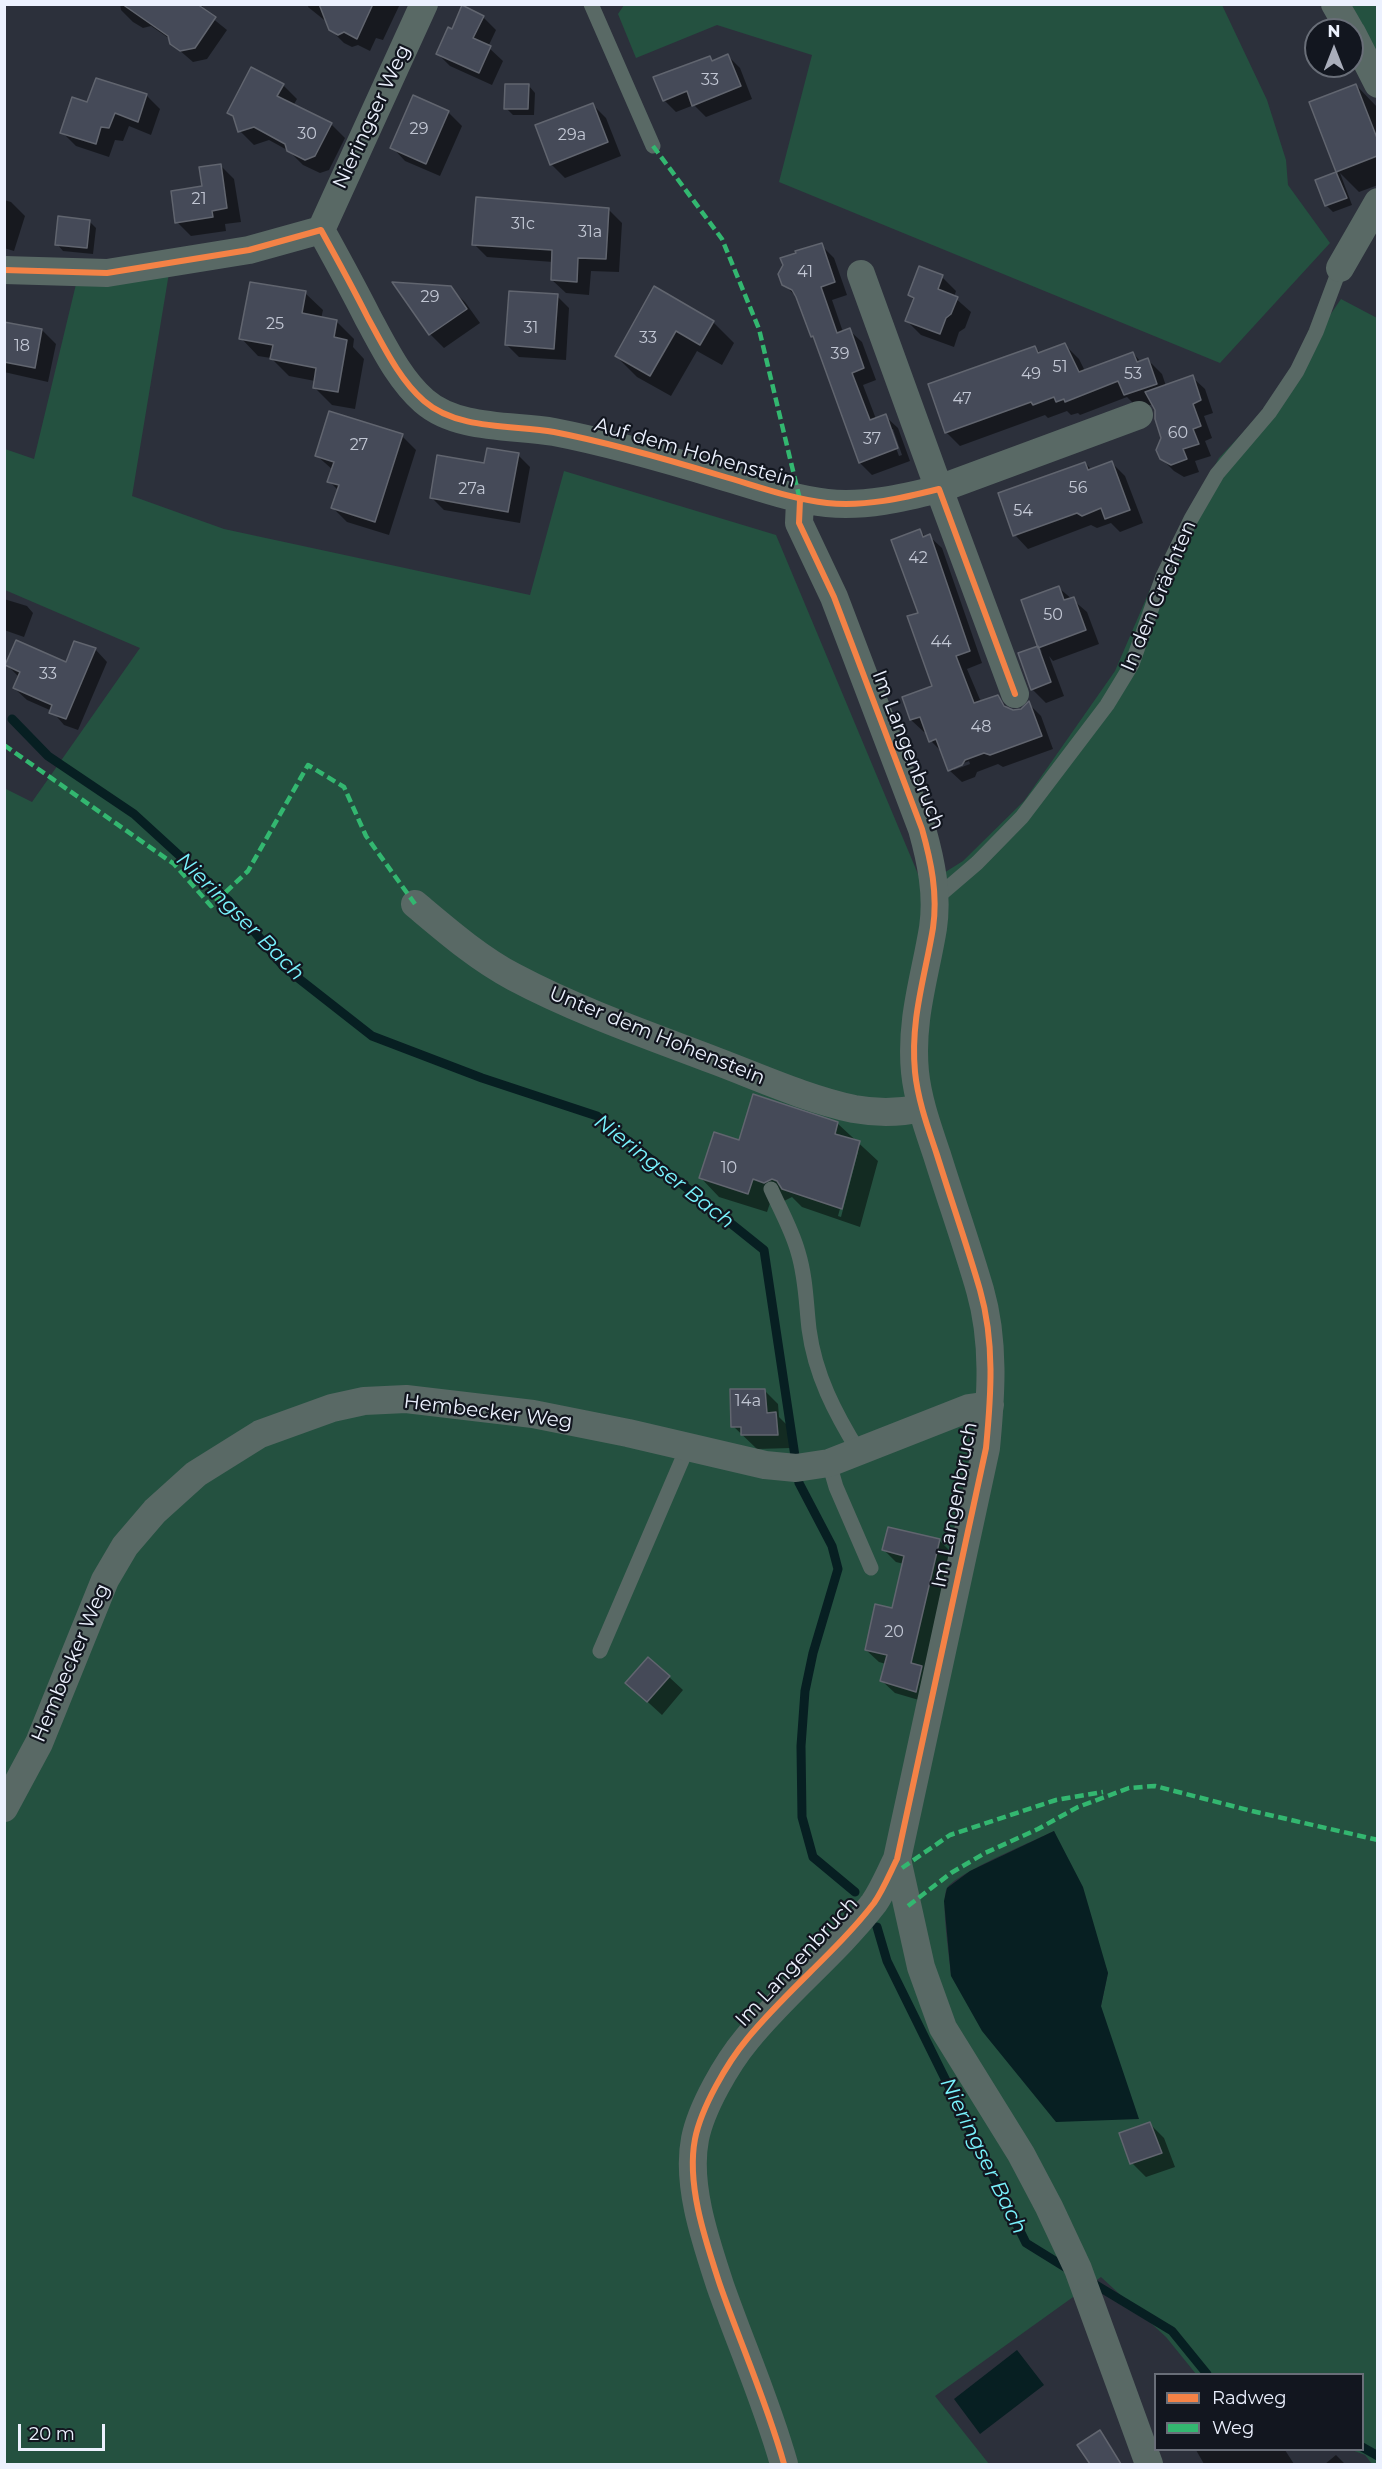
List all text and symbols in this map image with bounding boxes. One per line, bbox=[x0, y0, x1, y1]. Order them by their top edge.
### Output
north arrow bbox=[1304, 18, 1364, 78]
text: N bbox=[1328, 22, 1340, 41]
street label: Nieringser Weg bbox=[328, 41, 416, 193]
house number: 33 bbox=[701, 70, 719, 90]
house number: 29 bbox=[410, 119, 428, 139]
house number: 30 bbox=[297, 124, 317, 144]
house number: 29a bbox=[558, 125, 586, 145]
house number: 21 bbox=[192, 189, 206, 209]
house number: 31c bbox=[511, 214, 535, 234]
house number: 31a bbox=[578, 222, 602, 242]
house number: 41 bbox=[797, 262, 813, 282]
house number: 29 bbox=[421, 287, 439, 307]
house number: 25 bbox=[266, 314, 284, 334]
house number: 31 bbox=[524, 318, 538, 338]
house number: 33 bbox=[639, 328, 657, 348]
house number: 18 bbox=[14, 336, 30, 356]
house number: 39 bbox=[831, 344, 849, 364]
house number: 51 bbox=[1053, 357, 1067, 377]
house number: 49 bbox=[1021, 364, 1041, 384]
house number: 53 bbox=[1124, 364, 1142, 384]
house number: 47 bbox=[952, 389, 972, 409]
street label: Auf dem Hohenstein bbox=[592, 413, 798, 493]
house number: 60 bbox=[1168, 423, 1188, 443]
house number: 37 bbox=[863, 429, 881, 449]
house number: 27 bbox=[350, 435, 368, 455]
house number: 56 bbox=[1069, 478, 1087, 498]
house number: 27a bbox=[458, 479, 486, 499]
house number: 54 bbox=[1013, 501, 1033, 521]
street label: In den Grächten bbox=[1116, 517, 1202, 675]
house number: 42 bbox=[908, 548, 928, 568]
house number: 50 bbox=[1043, 605, 1063, 625]
house number: 44 bbox=[930, 632, 952, 652]
house number: 33 bbox=[39, 664, 57, 684]
street label: Im Langenbruch bbox=[867, 667, 949, 833]
house number: 48 bbox=[971, 717, 991, 737]
water label: Nieringser Bach bbox=[171, 848, 309, 986]
street label: Unter dem Hohenstein bbox=[545, 982, 769, 1090]
water label: Nieringser Bach bbox=[589, 1110, 739, 1234]
house number: 10 bbox=[721, 1158, 737, 1178]
street label: Hembecker Weg bbox=[402, 1390, 574, 1434]
house number: 14a bbox=[735, 1391, 761, 1411]
street label: Im Langenbruch bbox=[927, 1420, 983, 1590]
street label: Hembecker Weg bbox=[27, 1580, 115, 1746]
house number: 20 bbox=[884, 1622, 904, 1642]
street label: Im Langenbruch bbox=[731, 1892, 863, 2032]
water label: Nieringser Bach bbox=[934, 2074, 1032, 2238]
legend bbox=[1154, 2373, 1364, 2451]
text: Radweg bbox=[1212, 2387, 1287, 2409]
scale bar bbox=[21, 2412, 108, 2450]
text: Weg bbox=[1212, 2417, 1254, 2439]
text: 20 m bbox=[29, 2423, 75, 2445]

